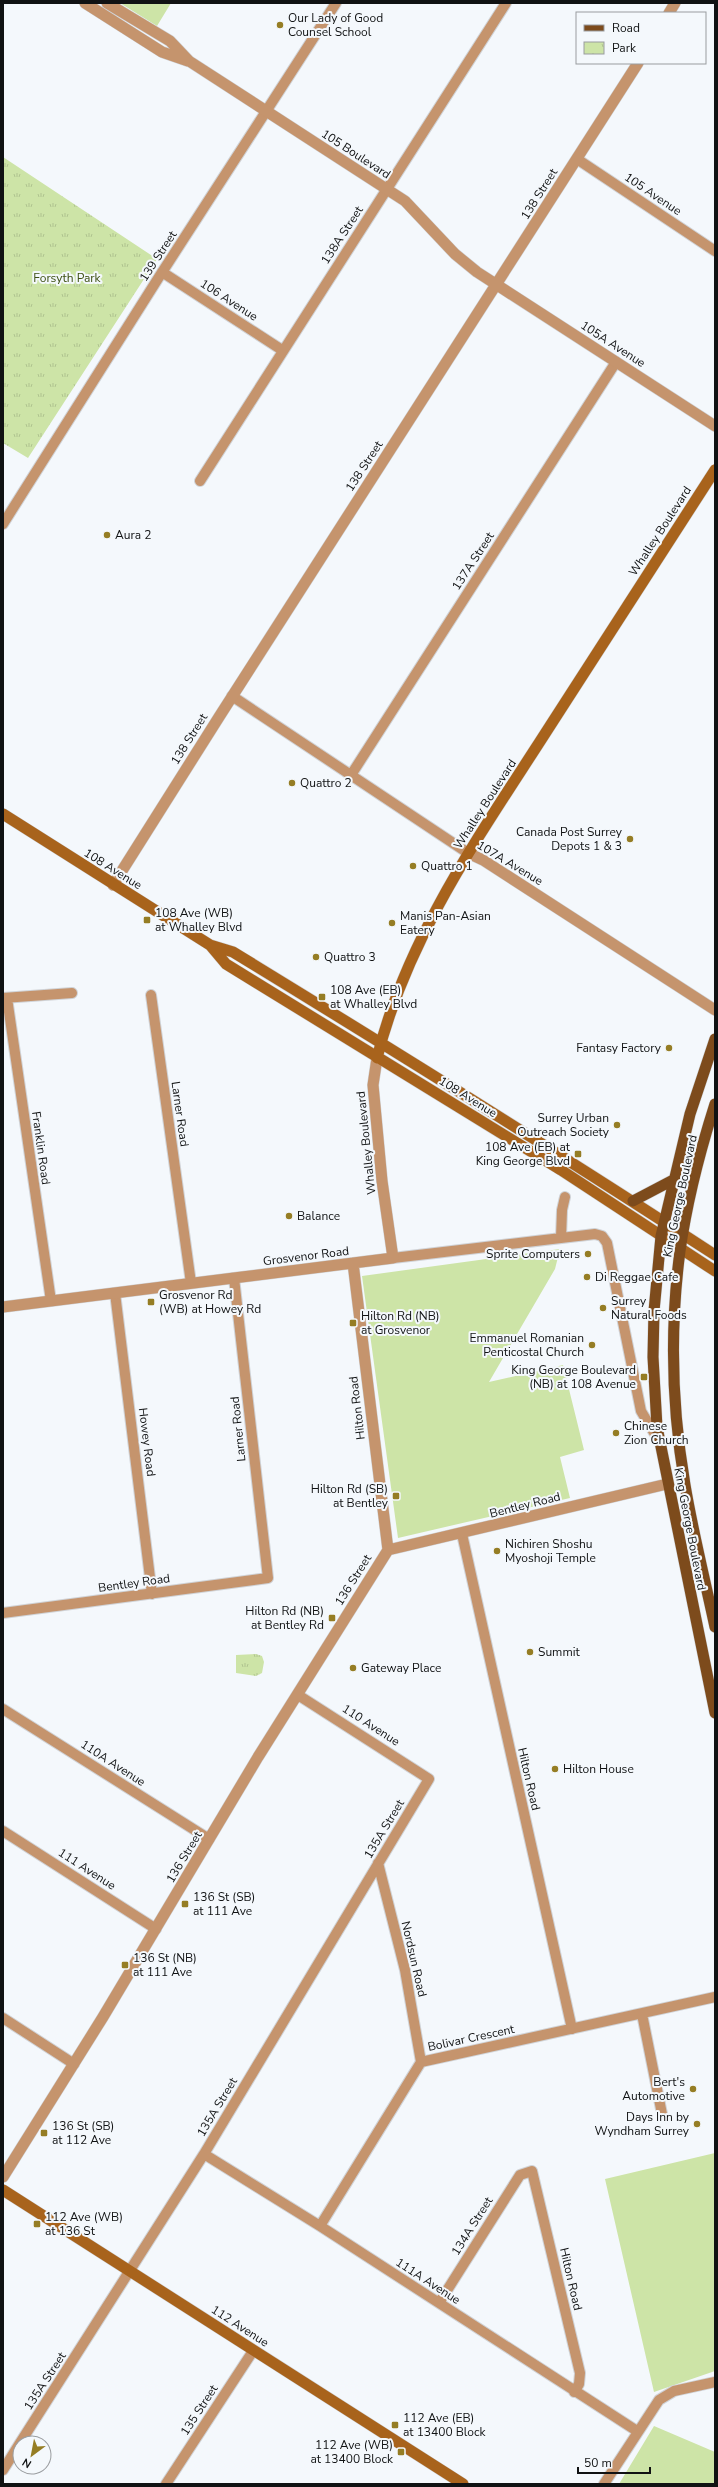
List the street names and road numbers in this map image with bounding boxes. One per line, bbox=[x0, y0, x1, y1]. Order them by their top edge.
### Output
street label: 105 Boulevard bbox=[318, 126, 394, 182]
street label: 138 Street bbox=[517, 165, 561, 223]
street label: 105 Avenue bbox=[621, 169, 685, 219]
street label: 138A Street bbox=[317, 202, 367, 267]
street label: 139 Street bbox=[136, 227, 181, 284]
street label: 106 Avenue bbox=[197, 275, 261, 325]
street label: 105A Avenue bbox=[577, 317, 649, 371]
street label: 138 Street bbox=[342, 437, 387, 494]
street label: Whalley Boulevard bbox=[625, 483, 695, 579]
street label: 137A Street bbox=[448, 528, 498, 593]
street label: 138 Street bbox=[167, 710, 211, 768]
street label: Whalley Boulevard bbox=[450, 756, 520, 852]
street label: 107A Avenue bbox=[474, 837, 546, 889]
street label: 108 Avenue bbox=[81, 845, 145, 893]
street label: 108 Avenue bbox=[436, 1073, 500, 1121]
street label: Larner Road bbox=[168, 1080, 192, 1148]
street label: Whalley Boulevard bbox=[353, 1090, 379, 1196]
street label: Franklin Road bbox=[28, 1110, 54, 1186]
street label: King George Boulevard bbox=[659, 1133, 701, 1259]
street label: Grosvenor Road bbox=[262, 1243, 350, 1269]
street label: Hilton Road bbox=[345, 1375, 369, 1441]
street label: Larner Road bbox=[227, 1396, 249, 1462]
street label: Howey Road bbox=[135, 1407, 159, 1477]
street label: King George Boulevard bbox=[670, 1466, 710, 1592]
street label: Bentley Road bbox=[488, 1488, 562, 1522]
street label: 136 Street bbox=[331, 1551, 375, 1609]
street label: Bentley Road bbox=[97, 1570, 171, 1596]
street label: 110 Avenue bbox=[339, 1700, 403, 1750]
street label: 110A Avenue bbox=[77, 1736, 149, 1790]
street label: Hilton Road bbox=[514, 1746, 544, 1812]
street label: 135A Street bbox=[360, 1796, 408, 1861]
street label: 136 Street bbox=[162, 1828, 206, 1886]
street label: 111 Avenue bbox=[55, 1844, 119, 1894]
street label: Nordsun Road bbox=[398, 1920, 430, 1998]
street label: Bolivar Crescent bbox=[426, 2021, 517, 2055]
street label: 135A Street bbox=[193, 2074, 241, 2139]
street label: 134A Street bbox=[448, 2193, 497, 2258]
street label: Hilton Road bbox=[556, 2246, 586, 2312]
street label: 111A Avenue bbox=[392, 2254, 464, 2308]
street label: 112 Avenue bbox=[208, 2301, 272, 2351]
street label: 135A Street bbox=[20, 2348, 70, 2413]
street label: 135 Street bbox=[177, 2381, 222, 2438]

